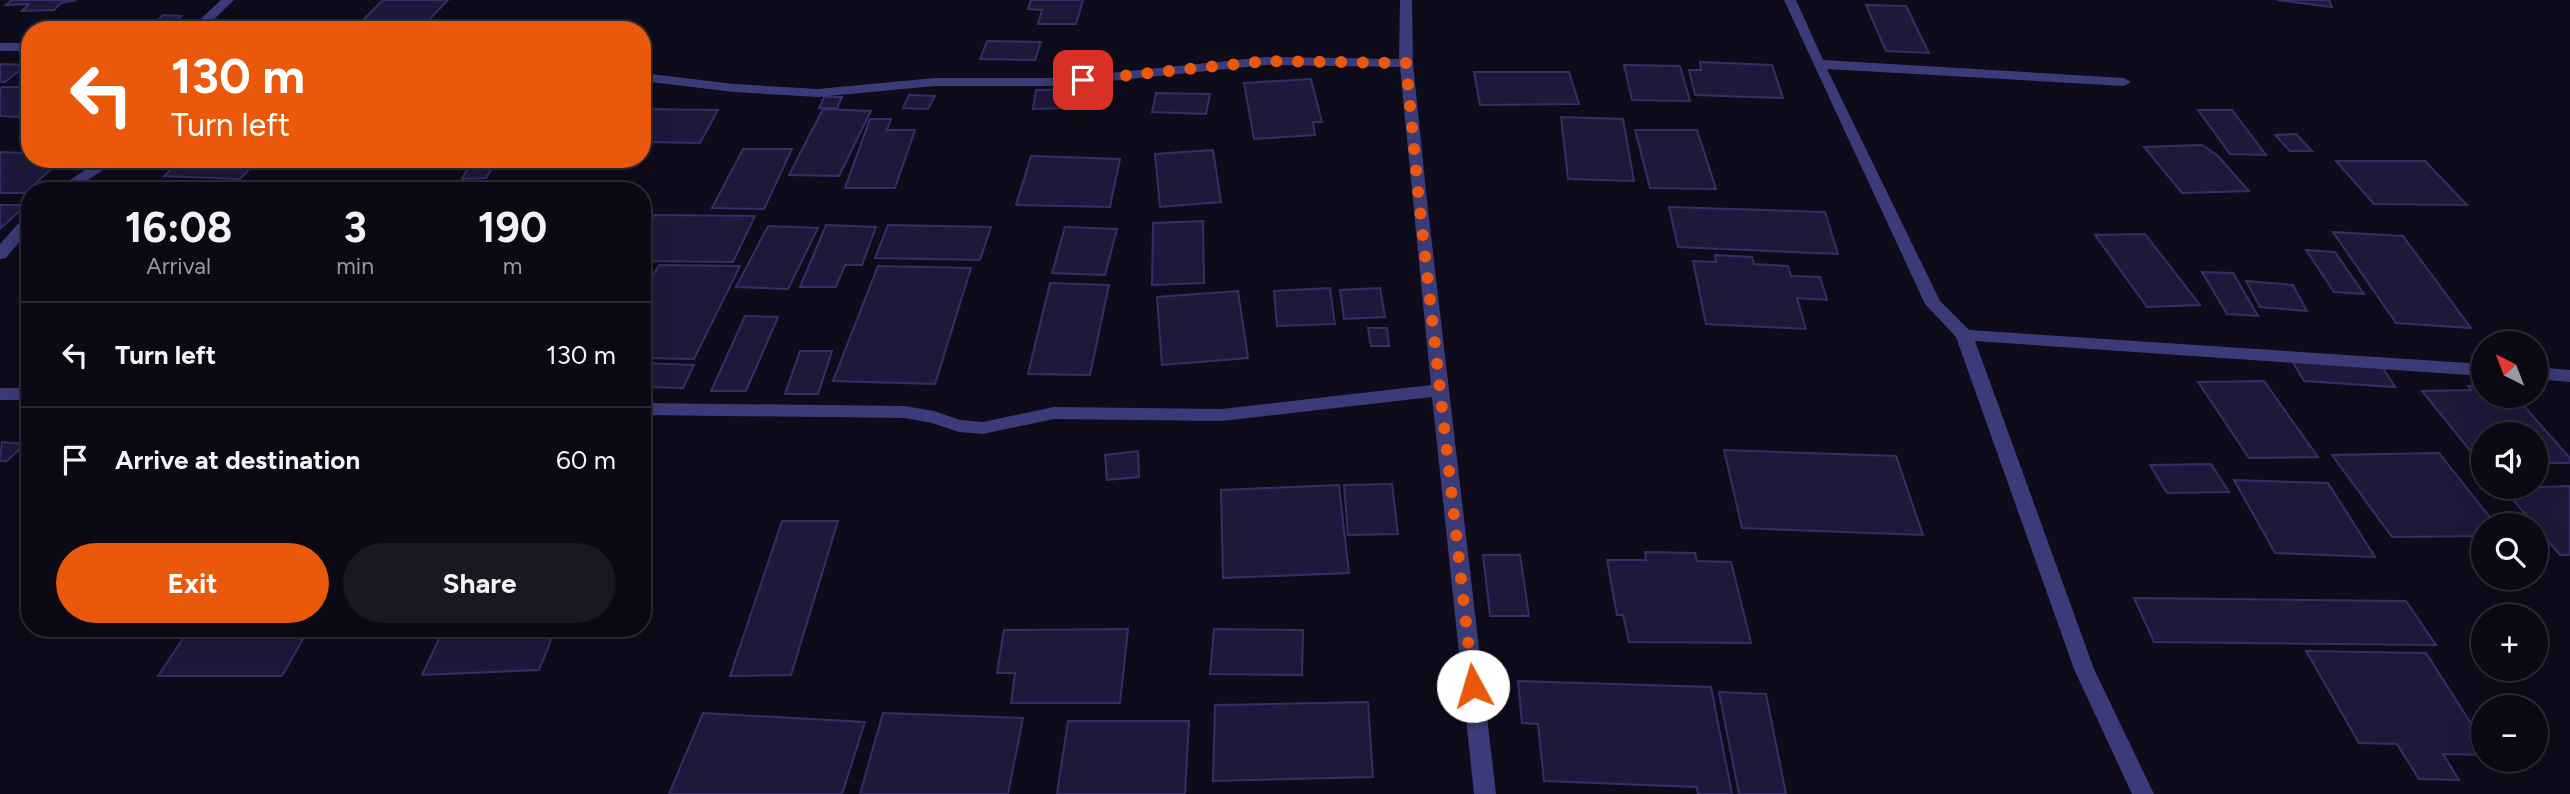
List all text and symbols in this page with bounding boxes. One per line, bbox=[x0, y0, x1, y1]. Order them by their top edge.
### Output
text: 130 m bbox=[171, 46, 305, 105]
icon: left bbox=[56, 49, 147, 140]
pin bbox=[1053, 50, 1113, 110]
icon: arrive bbox=[1064, 61, 1102, 99]
text: Turn left bbox=[171, 106, 290, 144]
text: 16:08 bbox=[125, 202, 232, 253]
text: 3 bbox=[343, 202, 367, 253]
text: 190 bbox=[478, 202, 547, 253]
text: Arrival bbox=[146, 252, 211, 280]
text: min bbox=[336, 252, 374, 280]
text: m bbox=[503, 252, 522, 280]
north arrow bbox=[2471, 331, 2548, 408]
map controls bbox=[2471, 331, 2548, 772]
icon: left bbox=[56, 336, 94, 374]
text: Turn left bbox=[115, 339, 216, 371]
text: 130 m bbox=[546, 339, 616, 371]
button: sound bbox=[2471, 422, 2548, 499]
icon: arrive bbox=[56, 441, 94, 479]
text: Arrive at destination bbox=[115, 444, 360, 476]
text: 60 m bbox=[556, 444, 616, 476]
button: search bbox=[2471, 513, 2548, 590]
button: Exit bbox=[56, 543, 329, 623]
button: Share bbox=[343, 543, 616, 623]
button: + bbox=[2471, 604, 2548, 681]
position arrow bbox=[1436, 649, 1510, 723]
button: − bbox=[2471, 695, 2548, 772]

